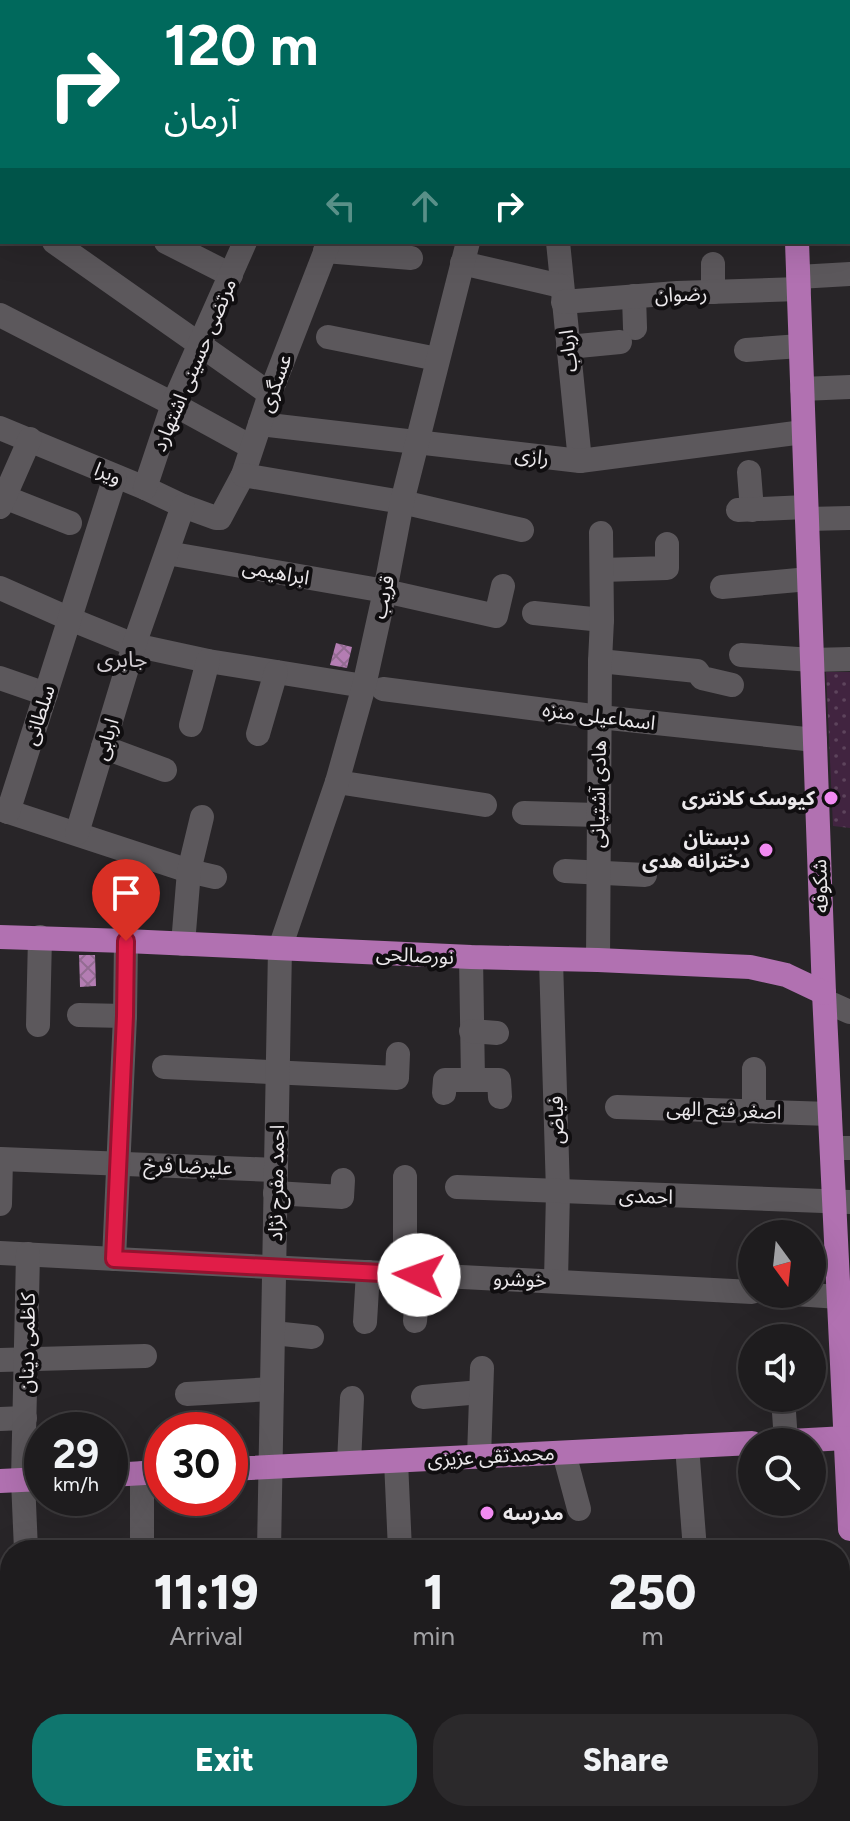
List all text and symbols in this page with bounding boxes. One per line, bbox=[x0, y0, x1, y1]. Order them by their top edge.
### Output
text: 120 m bbox=[164, 12, 319, 79]
icon: right bbox=[32, 32, 136, 136]
text: آرمان bbox=[164, 95, 238, 138]
icon: left bbox=[319, 184, 363, 228]
icon: ahead bbox=[403, 184, 447, 228]
icon: right bbox=[487, 184, 531, 228]
street label: مرتضی حسینی اشتهارد bbox=[147, 275, 241, 455]
street label: رضوان bbox=[654, 281, 708, 307]
street label: ارباب bbox=[554, 329, 582, 373]
street label: عسگری bbox=[253, 351, 297, 415]
street label: رازی bbox=[514, 442, 550, 470]
street label: ویرا bbox=[91, 457, 125, 489]
street label: ابراهیمی bbox=[241, 554, 311, 590]
street label: قریب bbox=[367, 573, 399, 621]
district label: جابری bbox=[97, 646, 147, 673]
street label: سلطانی bbox=[18, 682, 60, 748]
street label: اسماعیلی منزه bbox=[541, 697, 657, 735]
street label: اربابی bbox=[88, 715, 124, 763]
street label: هادی آشتیانی bbox=[585, 740, 611, 848]
place label: کیوسک کلانتری bbox=[682, 786, 816, 810]
marker: کیوسک کلانتری bbox=[822, 789, 840, 807]
place label: دبستان دخترانه هدی bbox=[642, 826, 750, 873]
marker: دبستان دخترانه هدی bbox=[757, 841, 775, 859]
pin bbox=[92, 859, 160, 941]
street label: شکوفه bbox=[807, 859, 833, 913]
icon: arrive bbox=[104, 871, 148, 915]
street label: نورصالحی bbox=[375, 941, 455, 969]
street label: فیاض bbox=[544, 1096, 568, 1144]
street label: اصغر فتح الهی bbox=[666, 1096, 782, 1127]
street label: احمد مفرح نژاد bbox=[263, 1124, 292, 1242]
street label: علیرضا فرخ bbox=[143, 1152, 233, 1183]
street label: احمدی bbox=[619, 1183, 673, 1209]
north arrow bbox=[738, 1220, 826, 1308]
map controls bbox=[738, 1220, 826, 1516]
position arrow bbox=[377, 1233, 461, 1317]
street label: خوشرو bbox=[493, 1266, 547, 1292]
street label: کاظمی دینان bbox=[14, 1292, 40, 1394]
button: sound bbox=[738, 1324, 826, 1412]
speed limit sign: 30 bbox=[144, 1412, 248, 1516]
button: search bbox=[738, 1428, 826, 1516]
text: 29 bbox=[53, 1430, 99, 1478]
street label: محمدتقی عزیزی bbox=[427, 1441, 555, 1471]
text: km/h bbox=[53, 1472, 99, 1496]
place label: مدرسه bbox=[503, 1501, 564, 1525]
marker: مدرسه bbox=[478, 1504, 496, 1522]
text: 11:19 bbox=[154, 1563, 259, 1621]
text: 1 bbox=[423, 1563, 444, 1621]
text: 250 bbox=[609, 1563, 696, 1621]
text: Arrival bbox=[169, 1620, 243, 1652]
text: min bbox=[412, 1620, 455, 1652]
text: m bbox=[641, 1620, 664, 1652]
button: Exit bbox=[32, 1714, 417, 1806]
button: Share bbox=[433, 1714, 818, 1806]

